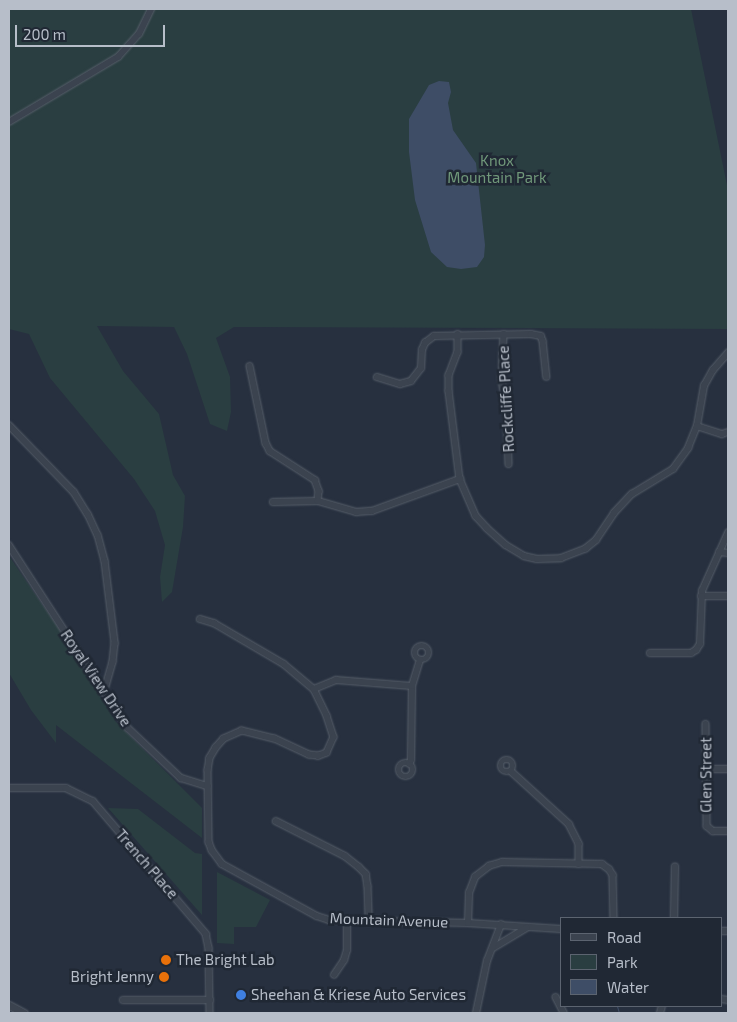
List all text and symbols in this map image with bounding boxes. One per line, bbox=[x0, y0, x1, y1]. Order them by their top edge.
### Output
scale bar bbox=[18, 15, 168, 47]
text: 200 m bbox=[23, 25, 66, 43]
park label: Knox Mountain Park bbox=[447, 151, 547, 186]
street label: Rockcliffe Place bbox=[494, 345, 518, 453]
street label: Royal View Drive bbox=[57, 626, 135, 730]
street label: Glen Street bbox=[697, 737, 715, 813]
street label: Trench Place bbox=[112, 826, 182, 902]
street label: Mountain Avenue bbox=[329, 909, 449, 931]
legend bbox=[560, 917, 722, 1007]
text: Road bbox=[607, 928, 642, 946]
place label: The Bright Lab bbox=[176, 951, 275, 969]
text: Park bbox=[607, 953, 638, 971]
marker: The Bright Lab bbox=[160, 954, 172, 966]
place label: Bright Jenny bbox=[70, 968, 154, 986]
marker: Bright Jenny bbox=[158, 971, 170, 983]
text: Water bbox=[607, 978, 649, 996]
place label: Sheehan & Kriese Auto Services bbox=[251, 986, 466, 1004]
marker: Sheehan & Kriese Auto Services bbox=[235, 989, 247, 1001]

